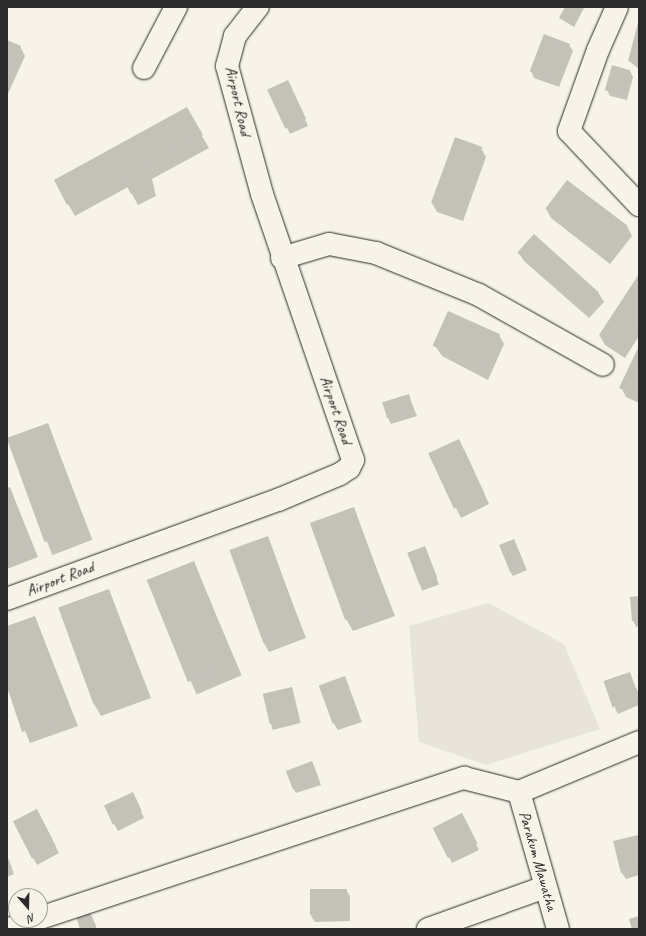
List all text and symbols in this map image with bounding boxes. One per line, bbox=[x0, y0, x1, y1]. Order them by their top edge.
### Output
street label: Airport Road bbox=[221, 65, 255, 137]
street label: Airport Road bbox=[315, 374, 357, 446]
street label: Airport Road bbox=[24, 557, 96, 601]
street label: Parakum Mawatha bbox=[515, 809, 561, 913]
north arrow bbox=[8, 888, 48, 928]
text: N bbox=[26, 911, 37, 926]

